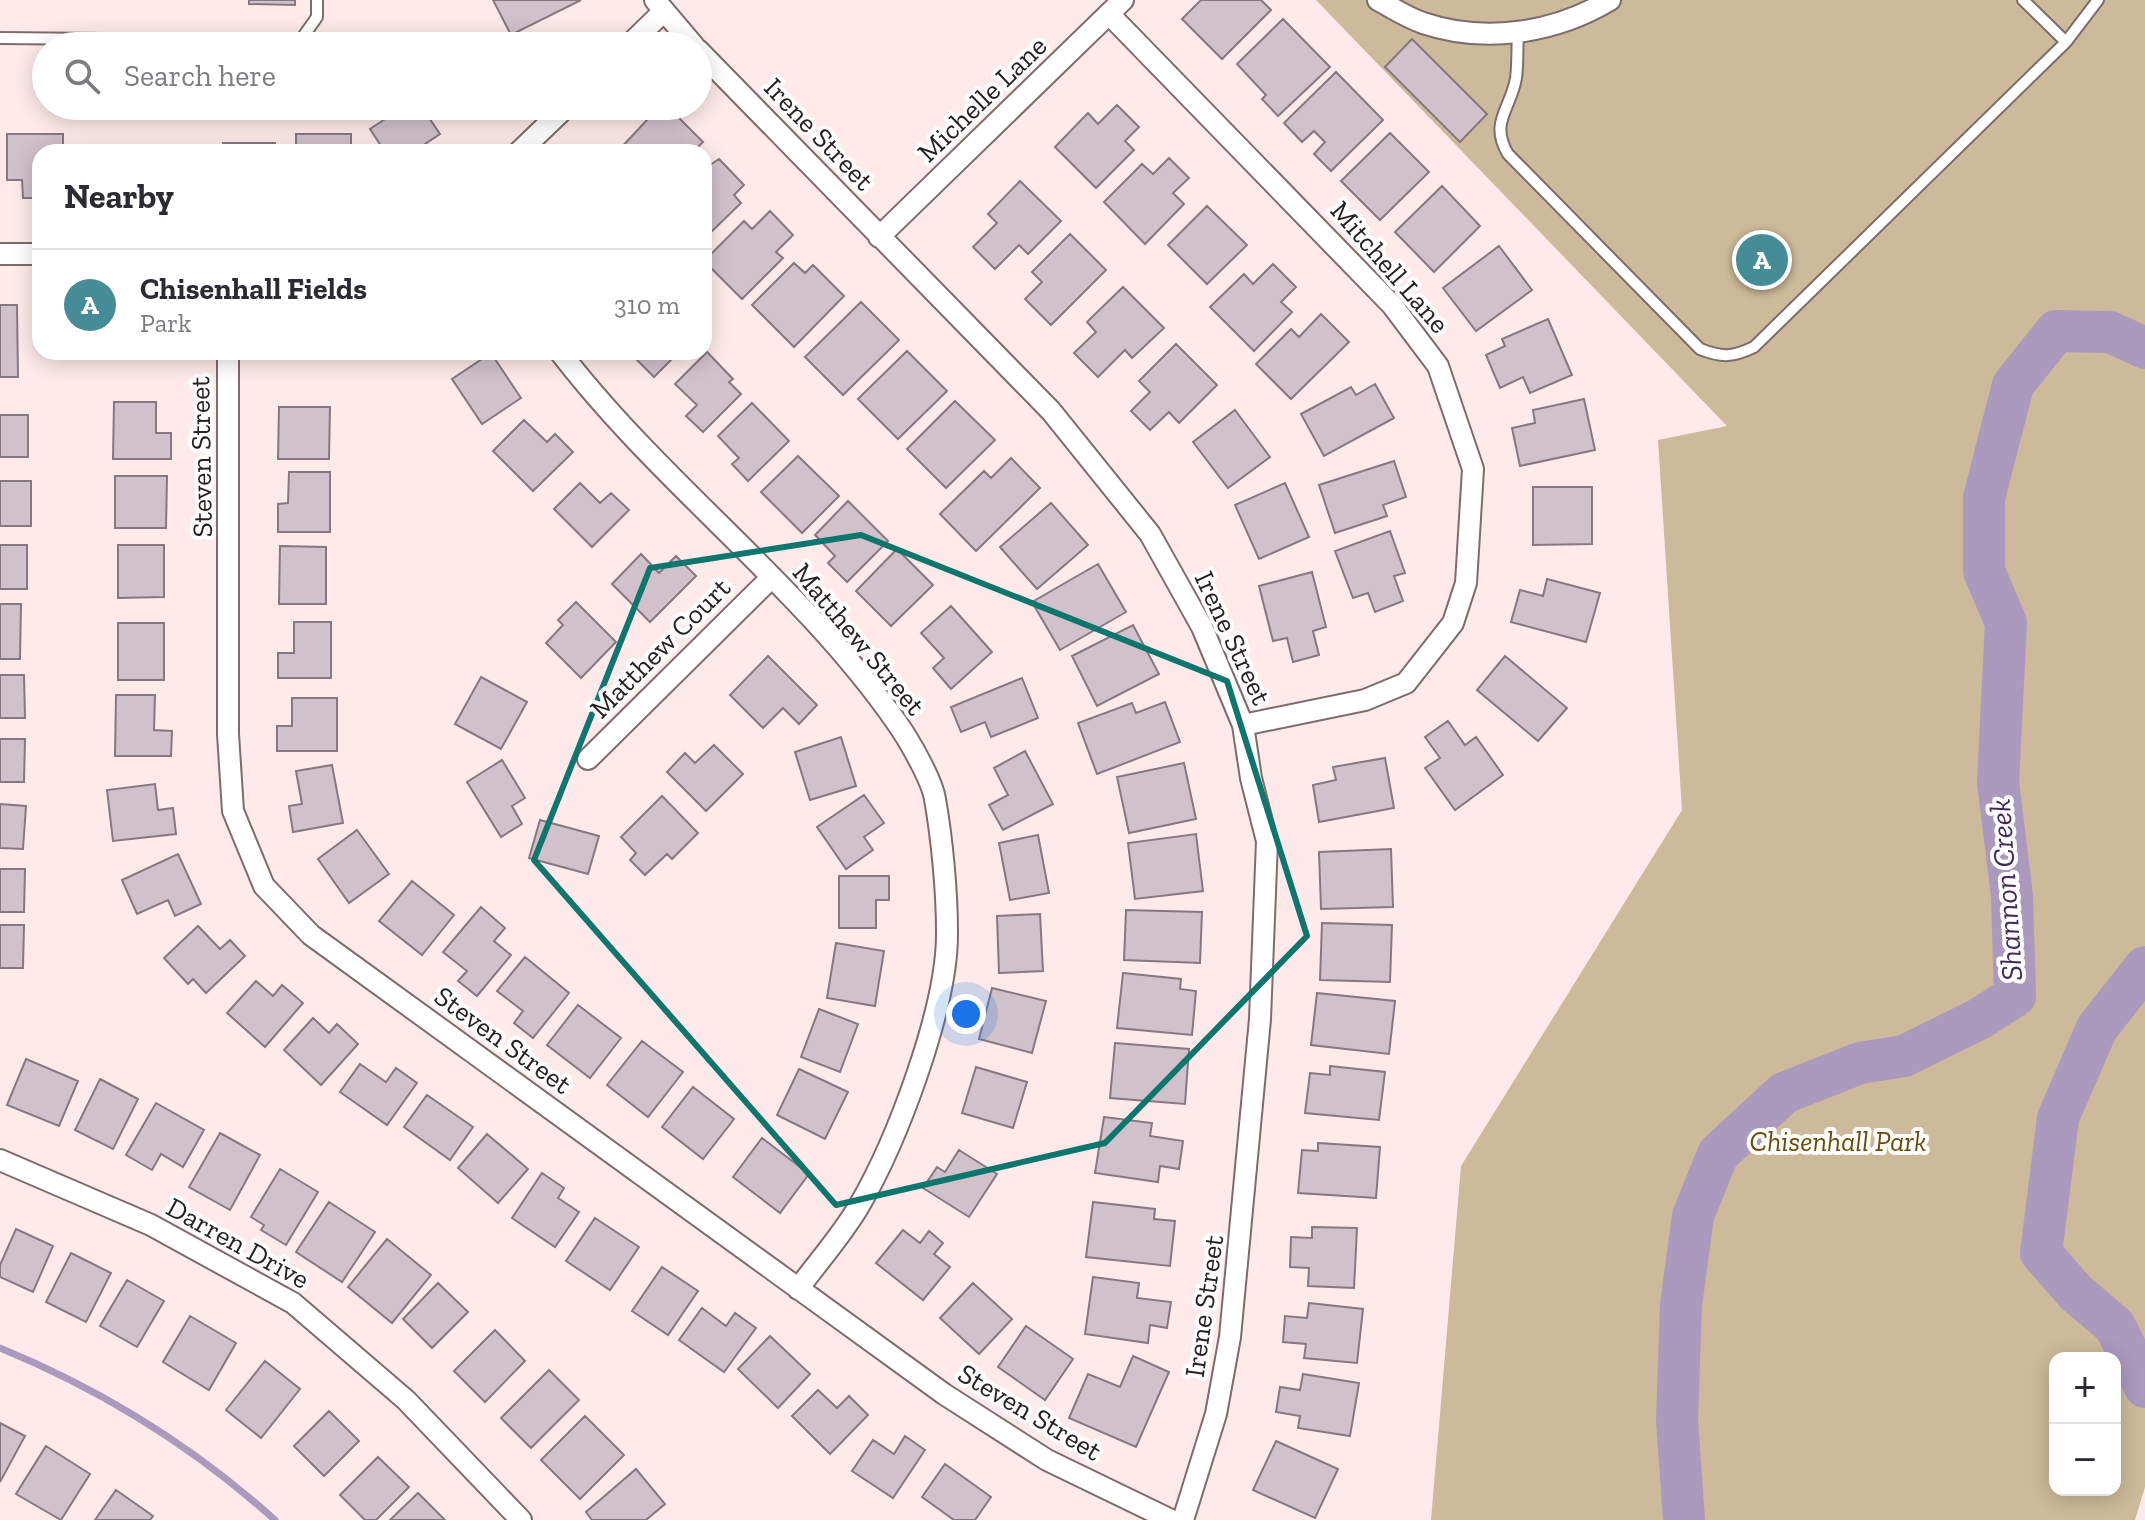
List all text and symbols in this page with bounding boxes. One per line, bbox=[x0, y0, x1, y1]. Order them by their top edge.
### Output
street label: Michelle Lane bbox=[911, 29, 1053, 169]
search box bbox=[32, 32, 712, 120]
icon: search bbox=[60, 54, 104, 98]
text: Search here bbox=[124, 58, 276, 94]
street label: Irene Street bbox=[757, 71, 881, 197]
text: Nearby bbox=[64, 176, 174, 217]
street label: Mitchell Lane bbox=[1324, 194, 1456, 340]
pin: A bbox=[1736, 230, 1788, 290]
text: Chisenhall Fields bbox=[140, 271, 367, 307]
text: A bbox=[81, 289, 99, 321]
text: 310 m bbox=[614, 289, 680, 321]
text: Park bbox=[140, 307, 192, 339]
street label: Steven Street bbox=[183, 376, 219, 538]
street label: Matthew Street bbox=[786, 556, 933, 722]
street label: Irene Street bbox=[1188, 566, 1278, 710]
street label: Matthew Court bbox=[583, 571, 737, 725]
water label: Shannon Creek bbox=[1982, 798, 2030, 982]
street label: Steven Street bbox=[428, 979, 578, 1101]
your location bbox=[946, 994, 986, 1034]
park label: Chisenhall Park bbox=[1750, 1125, 1926, 1158]
street label: Darren Drive bbox=[161, 1190, 315, 1296]
street label: Irene Street bbox=[1178, 1232, 1230, 1379]
map controls bbox=[2049, 1352, 2121, 1496]
button: + bbox=[2049, 1352, 2121, 1424]
street label: Steven Street bbox=[952, 1356, 1108, 1468]
button: − bbox=[2049, 1424, 2121, 1496]

